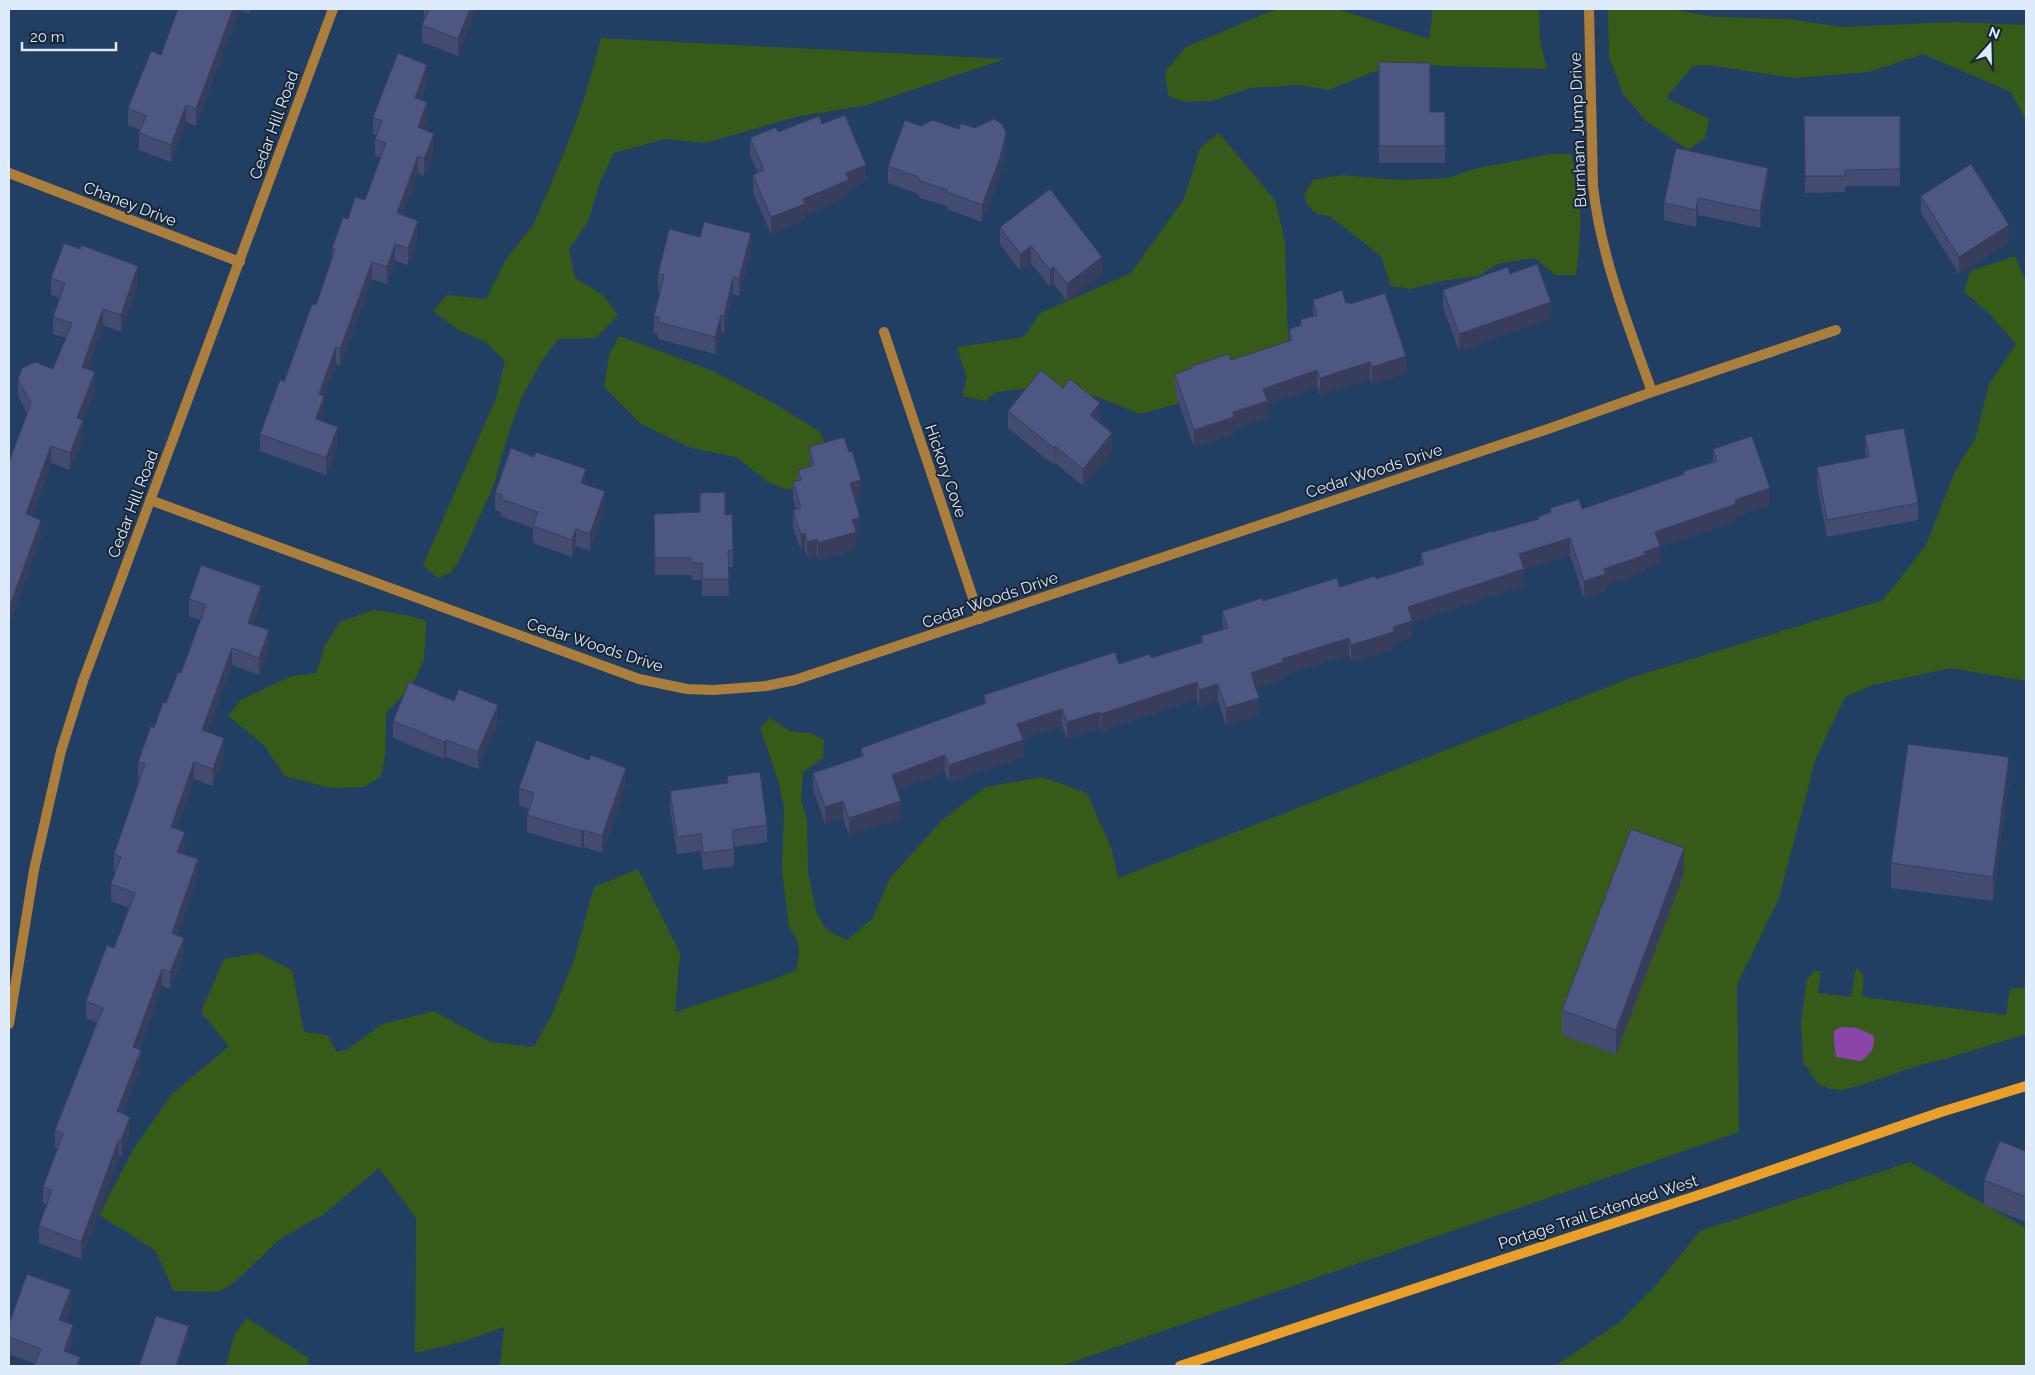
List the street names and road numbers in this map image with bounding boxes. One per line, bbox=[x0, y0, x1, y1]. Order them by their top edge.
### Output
street label: Burnham Jump Drive bbox=[1566, 52, 1590, 208]
street label: Cedar Hill Road bbox=[246, 68, 302, 182]
street label: Chaney Drive bbox=[81, 178, 179, 230]
street label: Hickory Cove bbox=[921, 422, 971, 520]
street label: Cedar Woods Drive bbox=[1303, 440, 1445, 502]
street label: Cedar Hill Road bbox=[104, 447, 162, 561]
street label: Cedar Woods Drive bbox=[920, 568, 1060, 632]
street label: Cedar Woods Drive bbox=[524, 614, 666, 676]
street label: Portage Trail Extended West bbox=[1496, 1171, 1701, 1253]

